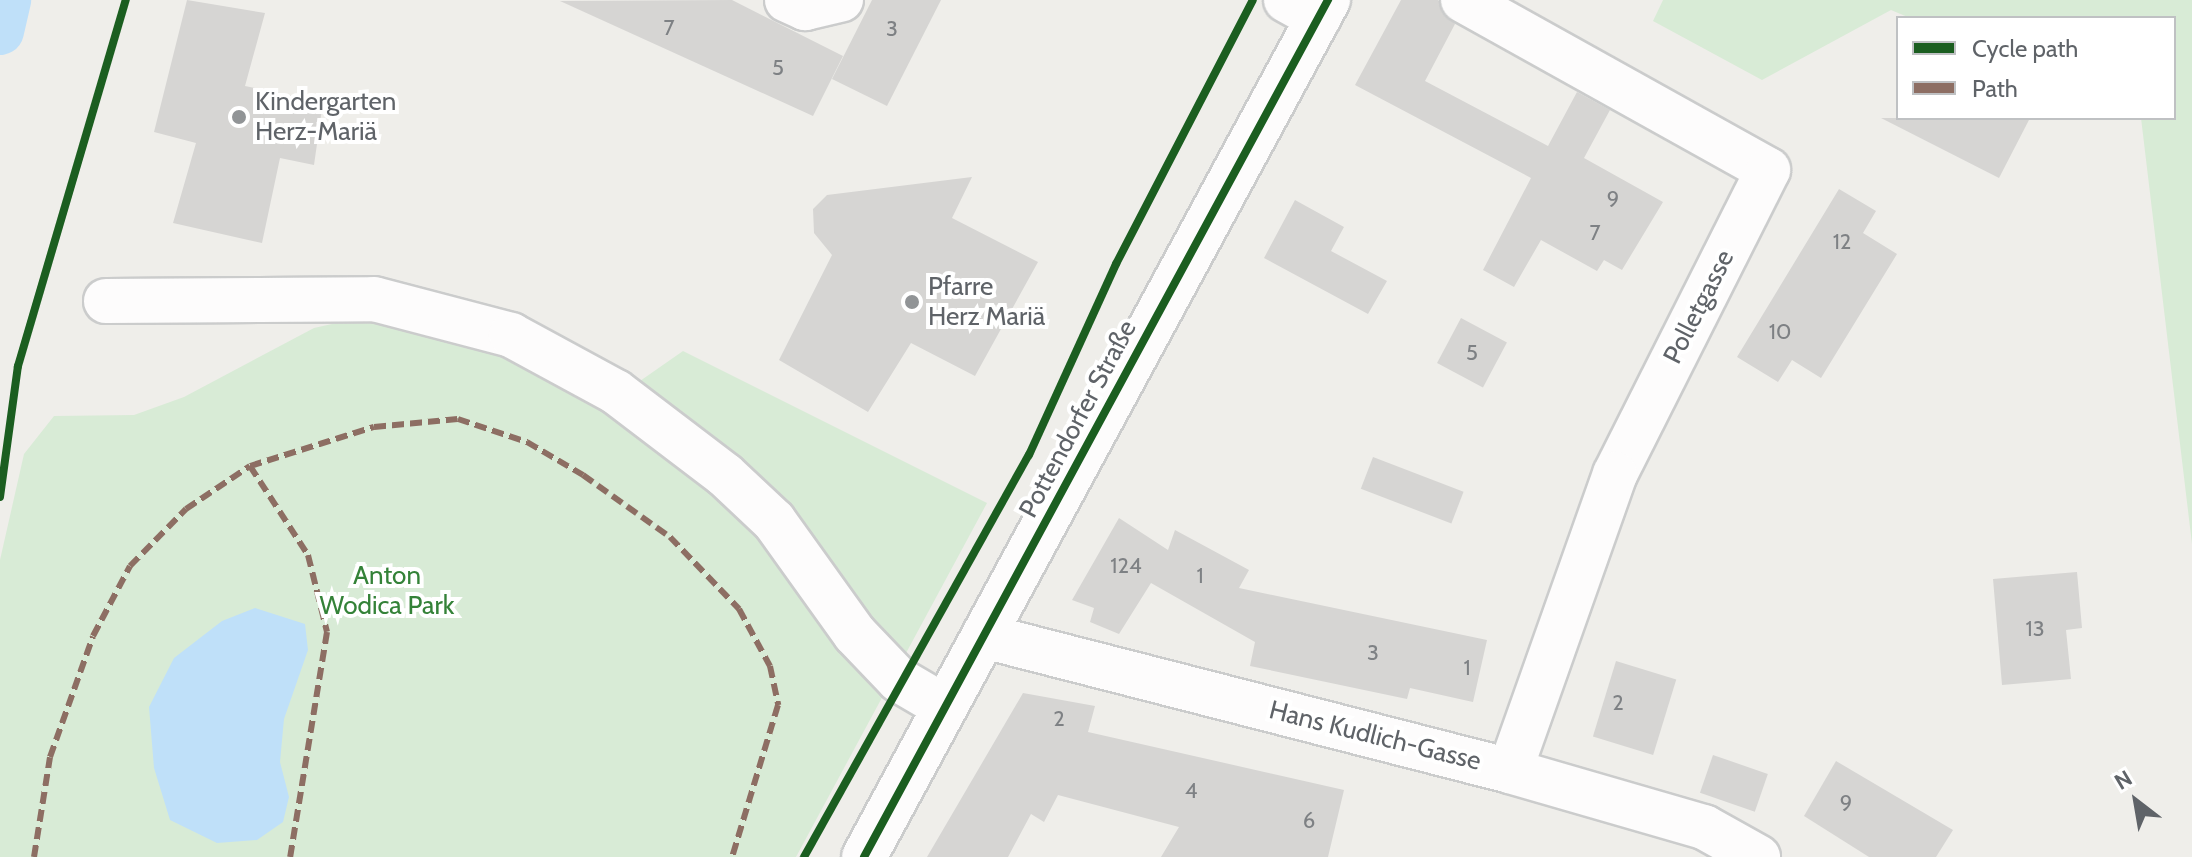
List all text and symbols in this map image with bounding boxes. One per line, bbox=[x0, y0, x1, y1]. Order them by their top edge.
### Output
house number: 7 bbox=[663, 15, 675, 41]
house number: 3 bbox=[886, 16, 898, 42]
legend bbox=[1896, 16, 2176, 120]
text: Cycle path bbox=[1972, 34, 2078, 63]
house number: 5 bbox=[772, 55, 784, 81]
text: Path bbox=[1972, 74, 2018, 103]
place label: Kindergarten Herz-Mariä bbox=[255, 86, 396, 148]
marker: Kindergarten Herz-Mariä bbox=[230, 108, 248, 126]
house number: 9 bbox=[1607, 186, 1619, 212]
house number: 7 bbox=[1589, 220, 1601, 246]
house number: 12 bbox=[1833, 229, 1851, 255]
street label: Polletgasse bbox=[1657, 245, 1741, 369]
place label: Pfarre Herz Mariä bbox=[928, 271, 1045, 332]
marker: Pfarre Herz Mariä bbox=[903, 293, 921, 311]
street label: Pottendorfer Straße bbox=[1013, 315, 1143, 523]
house number: 10 bbox=[1769, 319, 1791, 345]
house number: 5 bbox=[1466, 340, 1478, 366]
house number: 124 bbox=[1110, 553, 1142, 579]
park label: Anton Wodica Park bbox=[320, 560, 454, 622]
house number: 1 bbox=[1196, 563, 1204, 589]
house number: 13 bbox=[2025, 616, 2045, 642]
house number: 3 bbox=[1367, 640, 1379, 666]
house number: 1 bbox=[1463, 655, 1471, 681]
house number: 2 bbox=[1612, 690, 1624, 716]
street label: Hans Kudlich-Gasse bbox=[1266, 695, 1484, 777]
house number: 2 bbox=[1053, 706, 1065, 732]
north arrow bbox=[2096, 761, 2176, 841]
text: N bbox=[2110, 764, 2137, 796]
house number: 4 bbox=[1185, 778, 1197, 804]
house number: 9 bbox=[1840, 790, 1852, 816]
house number: 6 bbox=[1303, 808, 1315, 834]

